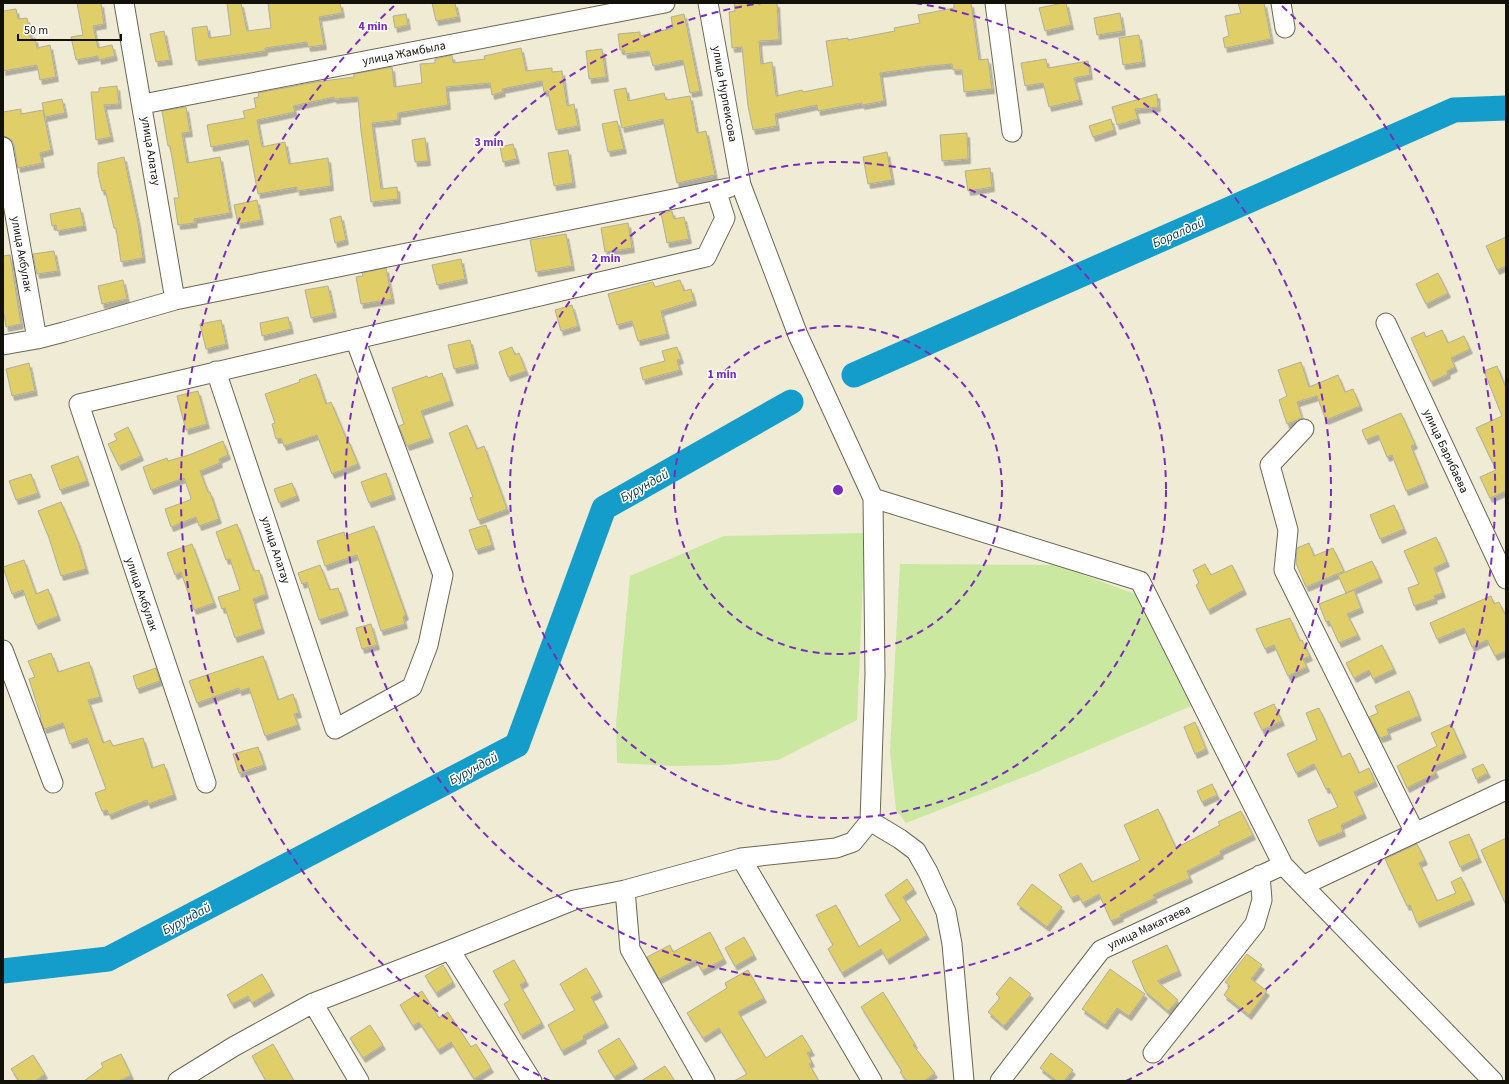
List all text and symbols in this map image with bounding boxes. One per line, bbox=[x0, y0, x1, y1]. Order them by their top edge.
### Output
scale bar bbox=[18, 16, 121, 42]
text: 4 min bbox=[358, 18, 388, 35]
text: 50 m bbox=[24, 22, 48, 39]
street label: улица Жамбыла bbox=[361, 37, 447, 70]
street label: улица Нурпеисова bbox=[708, 45, 741, 143]
street label: улица Алатау bbox=[137, 115, 164, 187]
text: 3 min bbox=[474, 134, 504, 151]
water label: Боралдай bbox=[1150, 213, 1207, 252]
street label: улица Акбулак bbox=[6, 215, 37, 293]
text: 2 min bbox=[591, 250, 621, 267]
text: 1 min bbox=[707, 366, 737, 383]
street label: улица Барибаева bbox=[1419, 406, 1472, 496]
water label: Бурундай bbox=[617, 465, 672, 507]
centre of rings bbox=[831, 483, 845, 497]
street label: улица Алатау bbox=[257, 514, 295, 586]
street label: улица Акбулак bbox=[121, 555, 162, 633]
water label: Бурундай bbox=[446, 748, 501, 789]
water label: Бурундай bbox=[159, 898, 214, 939]
street label: улица Макатаева bbox=[1105, 901, 1193, 954]

